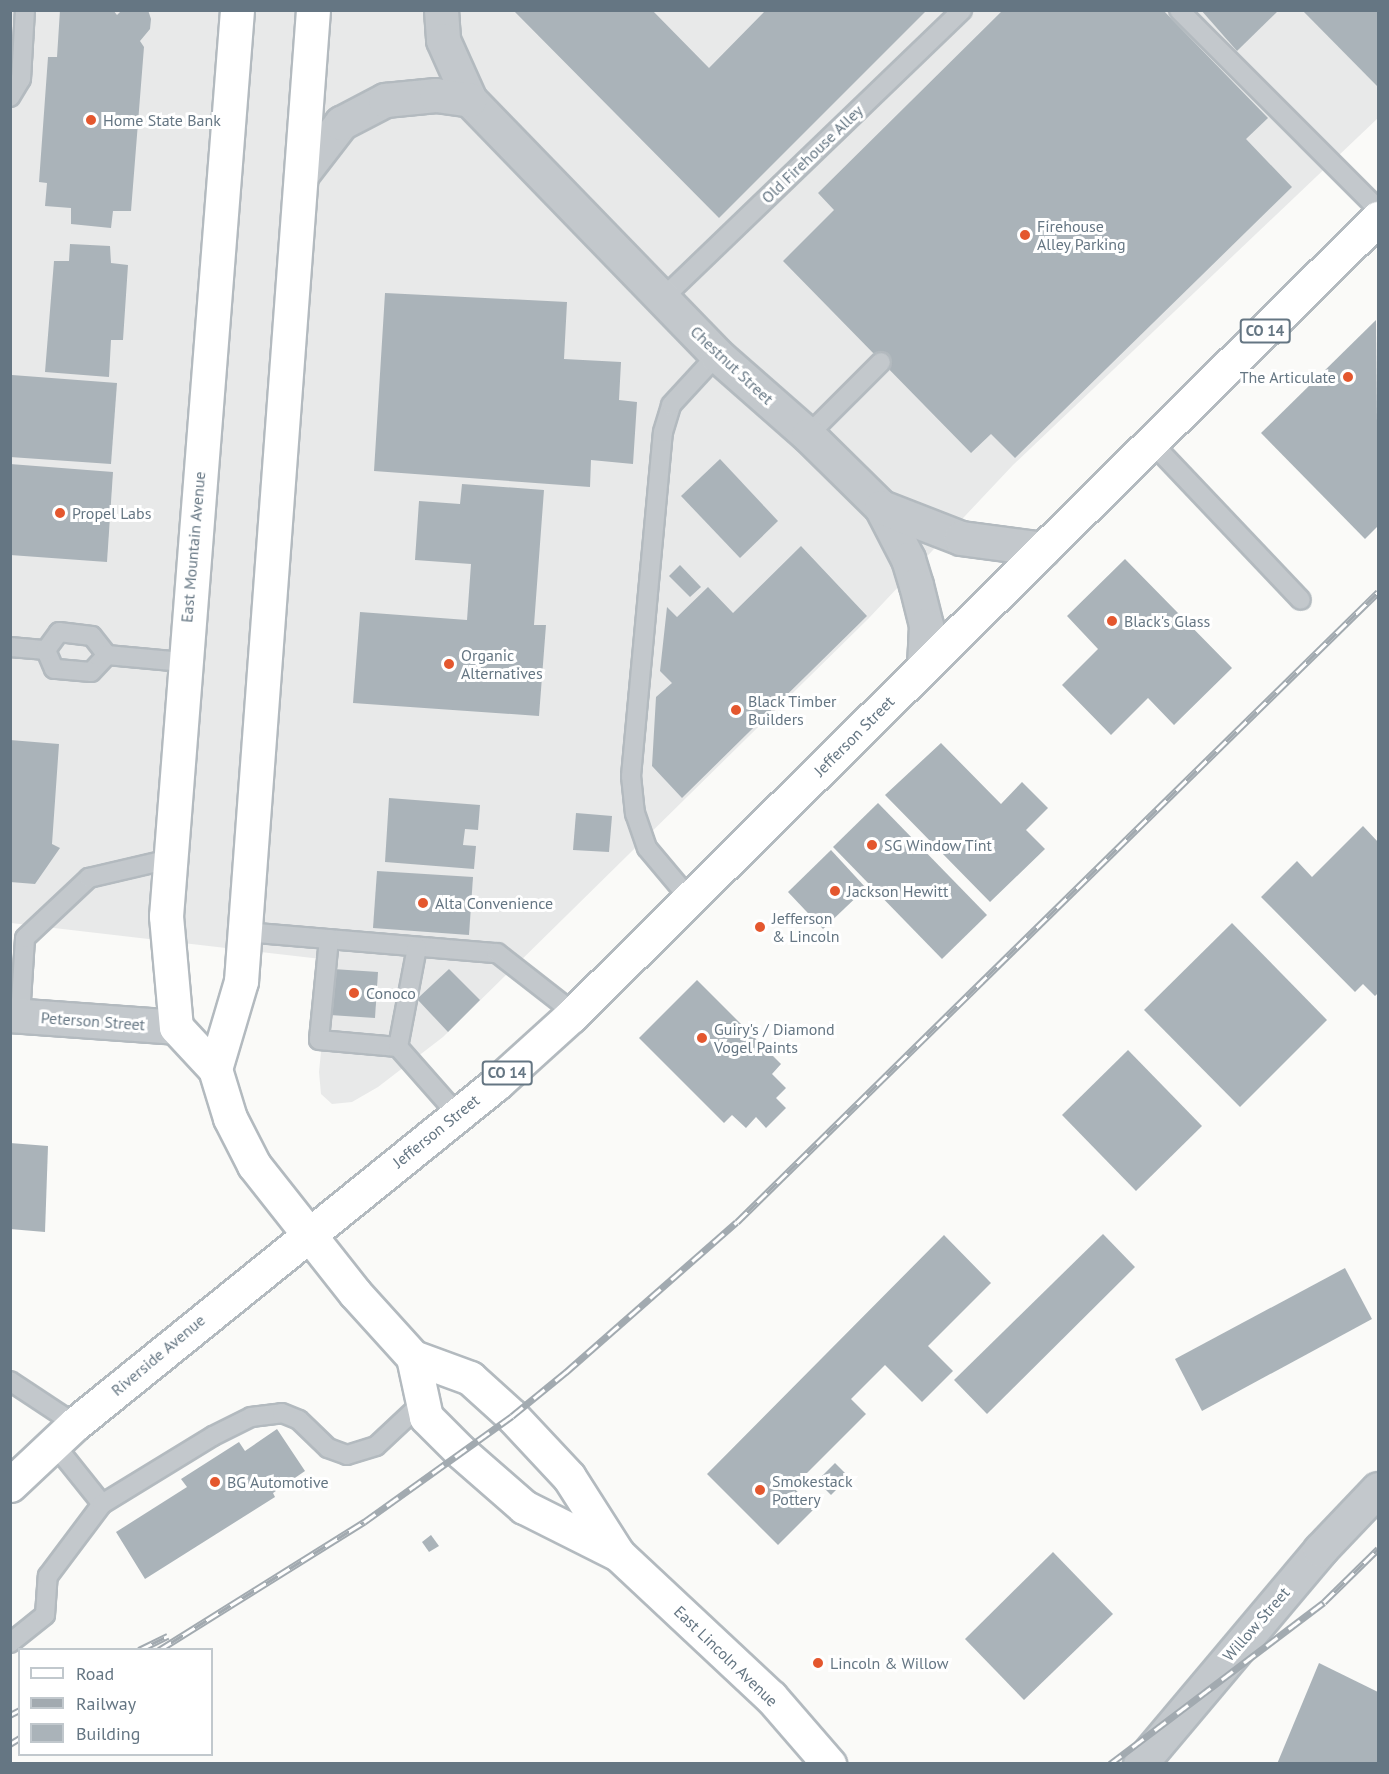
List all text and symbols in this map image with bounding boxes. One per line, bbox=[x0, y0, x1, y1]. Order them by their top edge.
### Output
street label: Old Firehouse Alley bbox=[757, 101, 867, 207]
place label: Home State Bank bbox=[103, 110, 221, 130]
marker: Home State Bank bbox=[84, 113, 98, 127]
place label: Firehouse Alley Parking bbox=[1037, 216, 1126, 254]
marker: Firehouse Alley Parking bbox=[1018, 228, 1032, 242]
road number: CO 14 bbox=[1240, 319, 1290, 343]
street label: Chestnut Street bbox=[687, 322, 777, 408]
place label: The Articulate bbox=[1239, 367, 1336, 387]
marker: The Articulate bbox=[1341, 370, 1355, 384]
street label: East Mountain Avenue bbox=[177, 470, 209, 624]
place label: Propel Labs bbox=[72, 503, 151, 523]
marker: Propel Labs bbox=[53, 506, 67, 520]
place label: Black's Glass bbox=[1124, 611, 1210, 631]
marker: Black's Glass bbox=[1105, 614, 1119, 628]
place label: Organic Alternatives bbox=[461, 645, 543, 683]
marker: Organic Alternatives bbox=[442, 657, 456, 671]
place label: Black Timber Builders bbox=[748, 691, 837, 729]
street label: Jefferson Street bbox=[810, 692, 898, 780]
marker: Black Timber Builders bbox=[729, 703, 743, 717]
place label: SG Window Tint bbox=[884, 835, 993, 855]
marker: SG Window Tint bbox=[865, 838, 879, 852]
place label: Jackson Hewitt bbox=[847, 881, 948, 901]
marker: Jackson Hewitt bbox=[828, 884, 842, 898]
place label: Alta Convenience bbox=[435, 893, 553, 913]
marker: Alta Convenience bbox=[416, 896, 430, 910]
place label: Jefferson & Lincoln bbox=[772, 908, 839, 946]
marker: Jefferson & Lincoln bbox=[753, 920, 767, 934]
place label: Conoco bbox=[366, 983, 416, 1003]
marker: Conoco bbox=[347, 986, 361, 1000]
street label: Peterson Street bbox=[40, 1008, 146, 1034]
place label: Guiry's / Diamond Vogel Paints bbox=[714, 1019, 835, 1057]
marker: Guiry's / Diamond Vogel Paints bbox=[695, 1031, 709, 1045]
road number: CO 14 bbox=[482, 1061, 532, 1085]
street label: Jefferson Street bbox=[389, 1090, 483, 1172]
street label: Riverside Avenue bbox=[107, 1310, 209, 1400]
place label: Smokestack Pottery bbox=[772, 1471, 853, 1509]
place label: BG Automotive bbox=[227, 1472, 329, 1492]
marker: BG Automotive bbox=[208, 1475, 222, 1489]
marker: Smokestack Pottery bbox=[753, 1483, 767, 1497]
street label: Willow Street bbox=[1219, 1583, 1293, 1665]
street label: East Lincoln Avenue bbox=[670, 1601, 782, 1711]
legend bbox=[18, 1648, 213, 1756]
place label: Lincoln & Willow bbox=[830, 1653, 949, 1673]
marker: Lincoln & Willow bbox=[811, 1656, 825, 1670]
text: Road bbox=[76, 1662, 114, 1685]
text: Railway bbox=[76, 1692, 136, 1715]
text: Building bbox=[76, 1722, 140, 1745]

